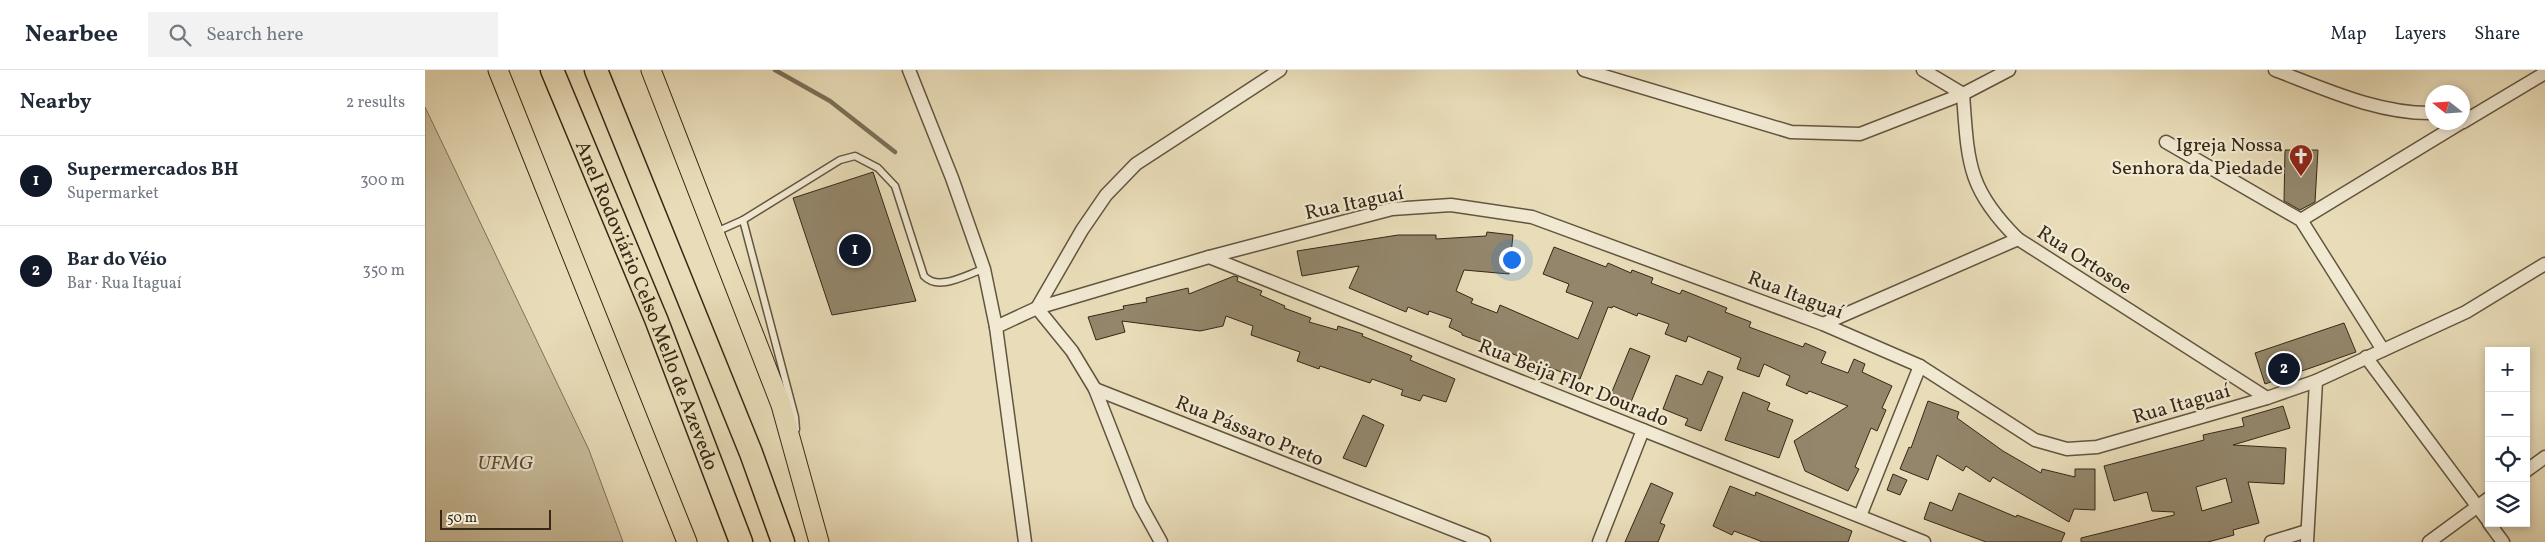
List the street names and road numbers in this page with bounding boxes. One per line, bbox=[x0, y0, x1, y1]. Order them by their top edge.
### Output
street label: Anel Rodoviário Celso Mello de Azevedo bbox=[567, 137, 724, 475]
street label: Rua Itaguaí bbox=[1302, 180, 1406, 228]
street label: Rua Ortosoe bbox=[2031, 220, 2137, 302]
street label: Rua Itaguaí bbox=[1743, 265, 1847, 327]
street label: Rua Beija Flor Dourado bbox=[1474, 333, 1673, 435]
street label: Rua Itaguaí bbox=[2129, 378, 2234, 432]
street label: Rua Pássaro Preto bbox=[1171, 389, 1328, 474]

